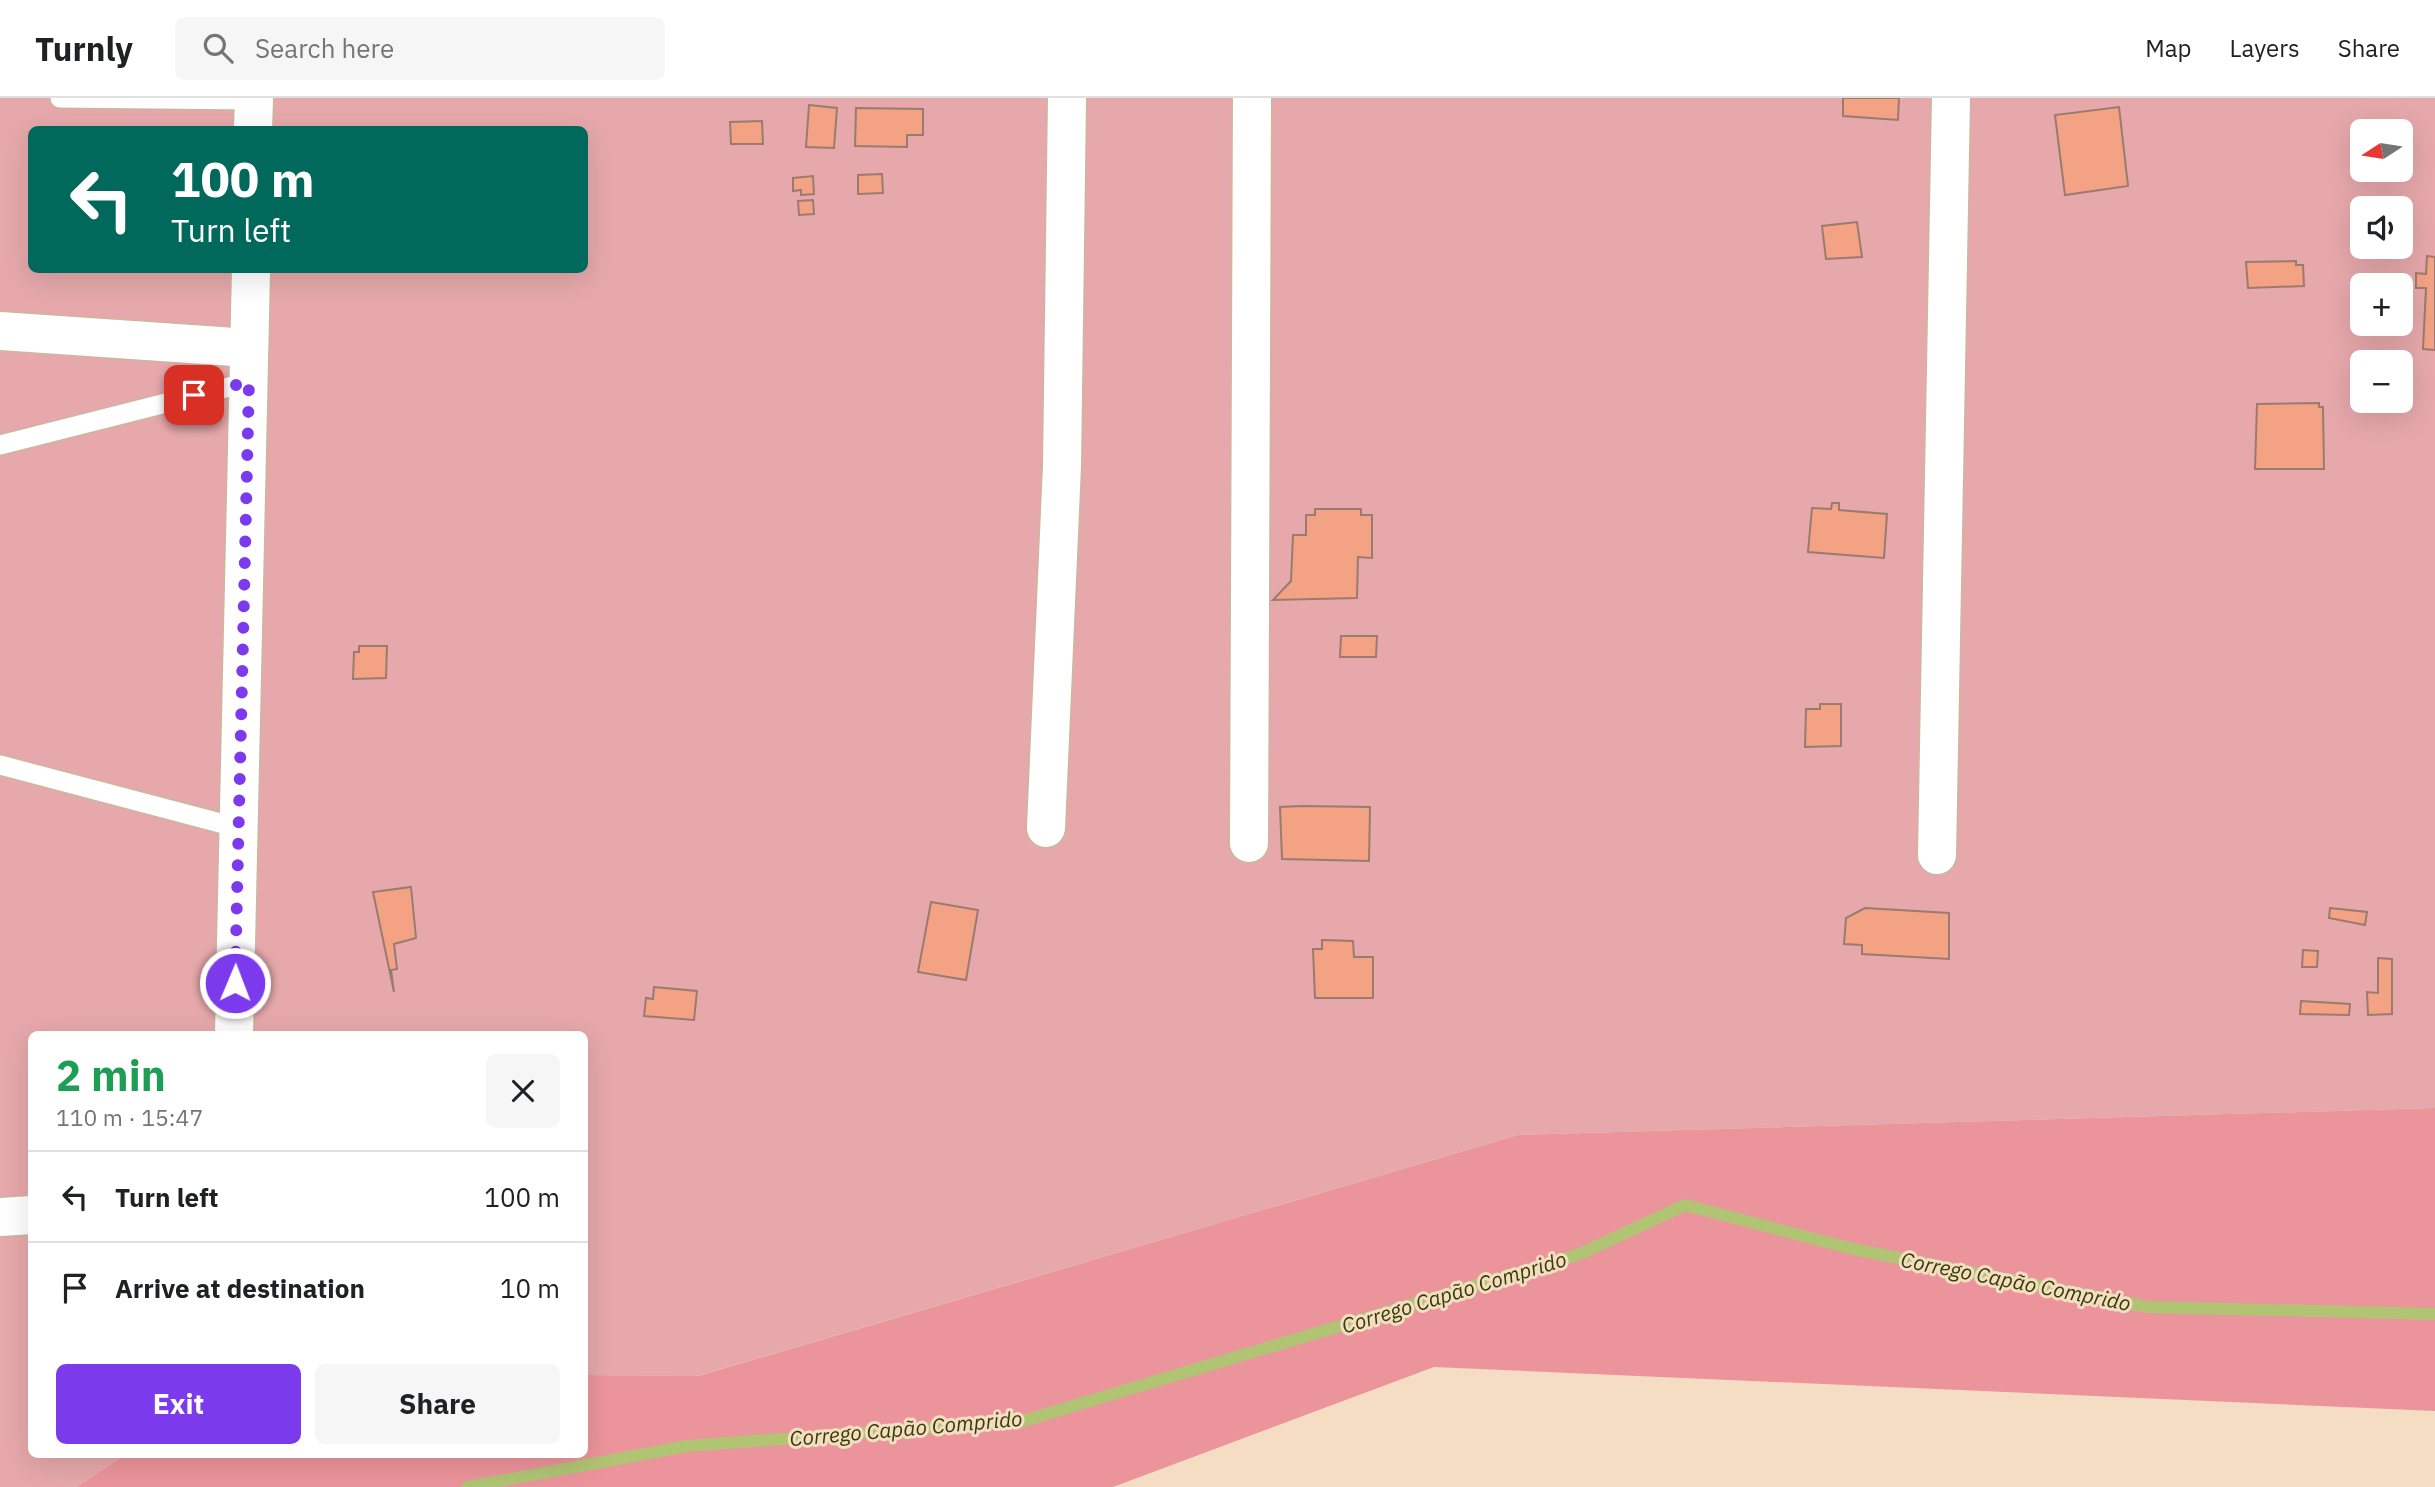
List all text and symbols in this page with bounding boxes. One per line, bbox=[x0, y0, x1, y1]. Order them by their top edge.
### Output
search box bbox=[175, 17, 665, 80]
text: Turnly bbox=[35, 27, 133, 70]
icon: search bbox=[199, 29, 237, 67]
text: Search here bbox=[255, 31, 394, 65]
text: Map bbox=[2145, 32, 2192, 64]
text: Layers bbox=[2230, 32, 2300, 64]
text: Share bbox=[2338, 32, 2400, 64]
north arrow bbox=[2350, 119, 2413, 182]
map controls bbox=[2350, 119, 2413, 413]
text: 100 m bbox=[171, 147, 315, 210]
icon: left bbox=[56, 154, 147, 245]
button: sound bbox=[2350, 196, 2413, 259]
text: Turn left bbox=[171, 209, 291, 251]
button: + bbox=[2350, 273, 2413, 336]
button: − bbox=[2350, 350, 2413, 413]
pin bbox=[164, 365, 224, 425]
icon: arrive bbox=[175, 376, 213, 414]
position arrow bbox=[198, 946, 272, 1020]
text: 2 min bbox=[56, 1048, 166, 1103]
button: close bbox=[486, 1054, 560, 1128]
text: 110 m · 15:47 bbox=[56, 1102, 203, 1132]
icon: left bbox=[56, 1178, 94, 1216]
text: Turn left bbox=[115, 1180, 218, 1214]
text: 100 m bbox=[484, 1180, 560, 1214]
water label: Corrego Capão Comprido bbox=[1338, 1244, 1570, 1340]
water label: Corrego Capão Comprido bbox=[1899, 1245, 2133, 1317]
icon: arrive bbox=[56, 1269, 94, 1307]
text: Arrive at destination bbox=[115, 1271, 365, 1305]
text: 10 m bbox=[500, 1271, 560, 1305]
button: Exit bbox=[56, 1364, 301, 1444]
button: Share bbox=[315, 1364, 560, 1444]
water label: Corrego Capão Comprido bbox=[788, 1404, 1024, 1452]

